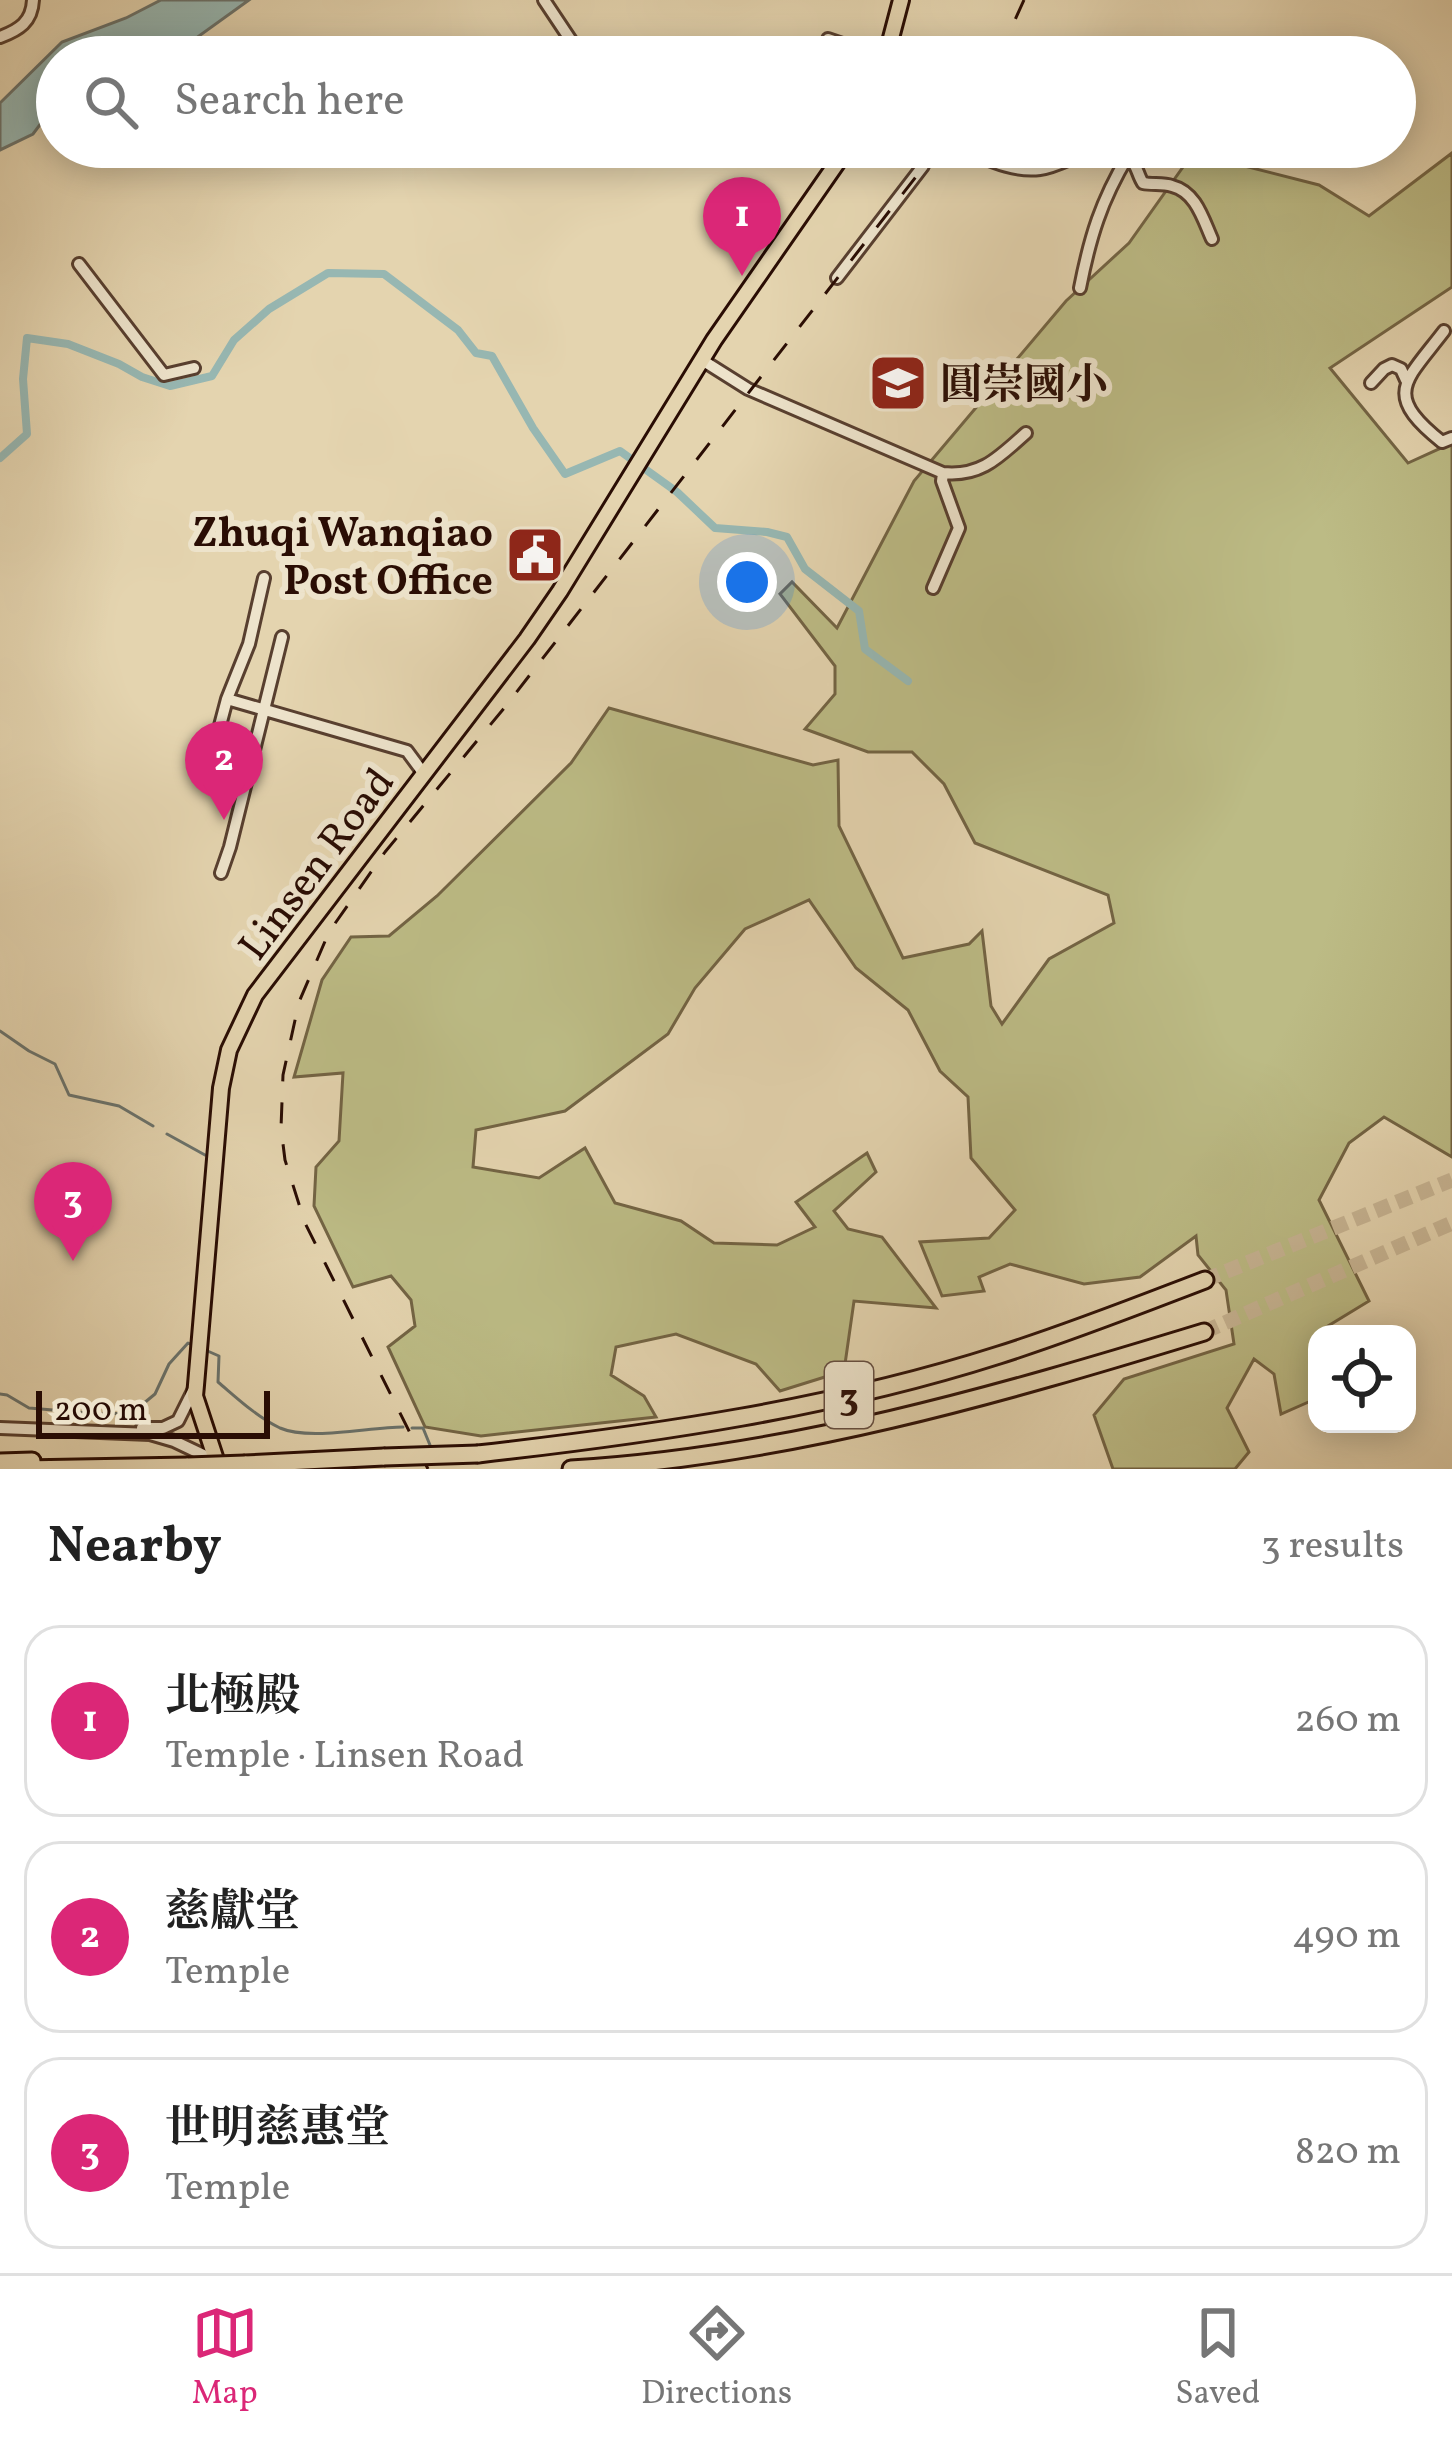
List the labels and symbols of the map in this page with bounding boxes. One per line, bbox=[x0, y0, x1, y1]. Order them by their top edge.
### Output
pin: 1 bbox=[703, 177, 781, 276]
school or university icon: 圓崇國小 bbox=[867, 352, 929, 414]
place label: 圓崇國小 bbox=[940, 358, 1108, 417]
place label: Zhuqi Wanqiao Post Office bbox=[192, 506, 493, 613]
public building icon: Zhuqi Wanqiao Post Office bbox=[504, 524, 566, 586]
your location bbox=[717, 552, 777, 612]
pin: 2 bbox=[185, 721, 263, 820]
street label: Linsen Road bbox=[227, 757, 411, 974]
pin: 3 bbox=[34, 1162, 112, 1261]
road number: 3 bbox=[825, 1362, 873, 1428]
scale bar bbox=[36, 1385, 270, 1438]

